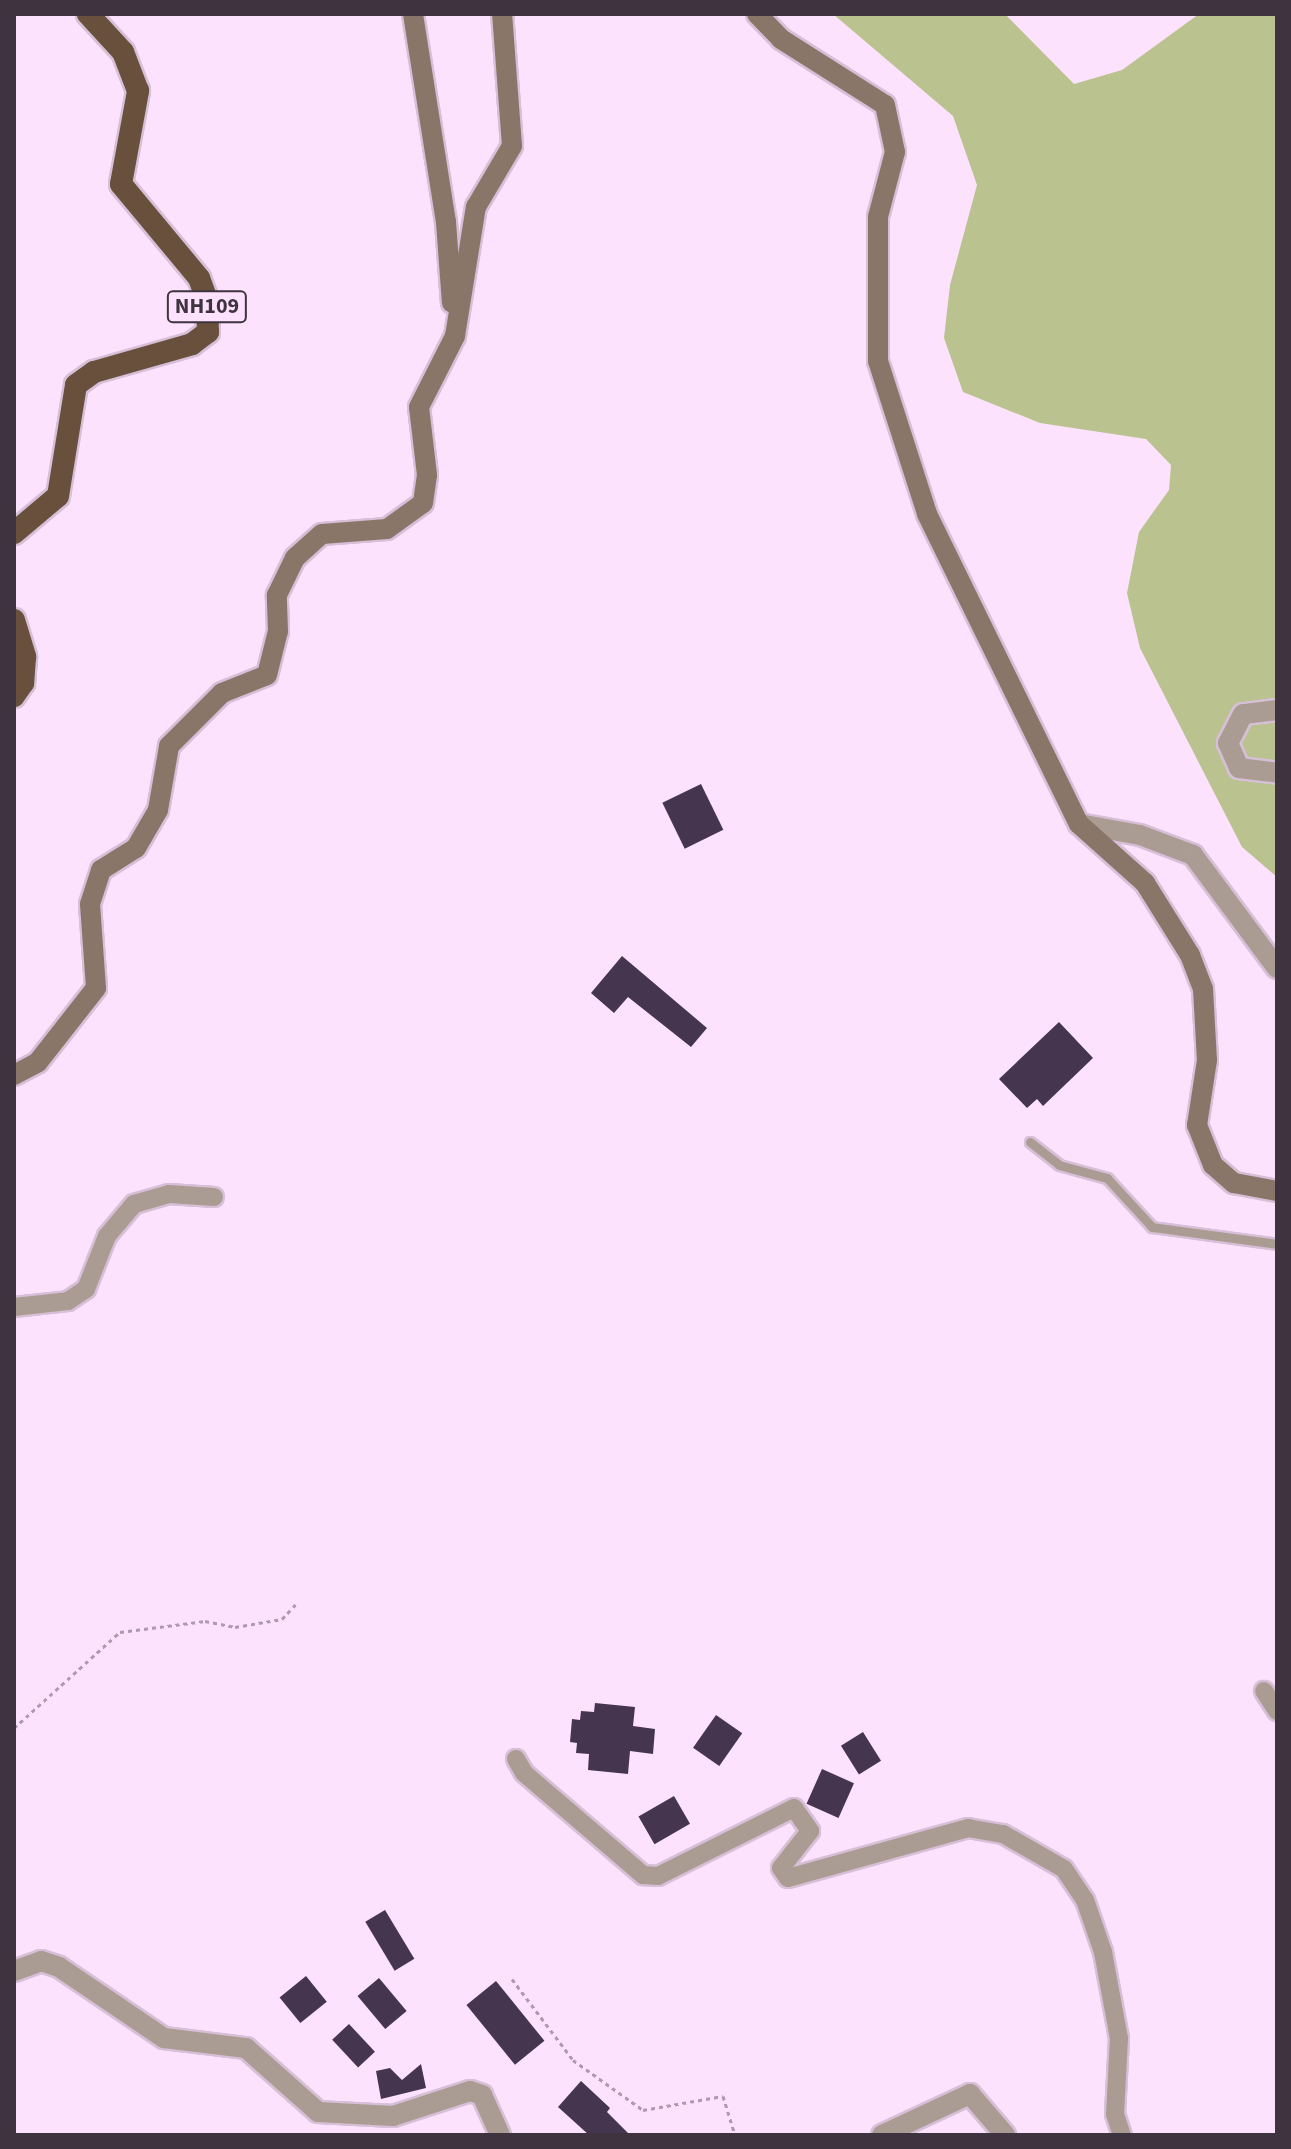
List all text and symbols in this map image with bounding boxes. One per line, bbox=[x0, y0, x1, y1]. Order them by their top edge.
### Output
road number: NH109 bbox=[165, 289, 249, 325]

